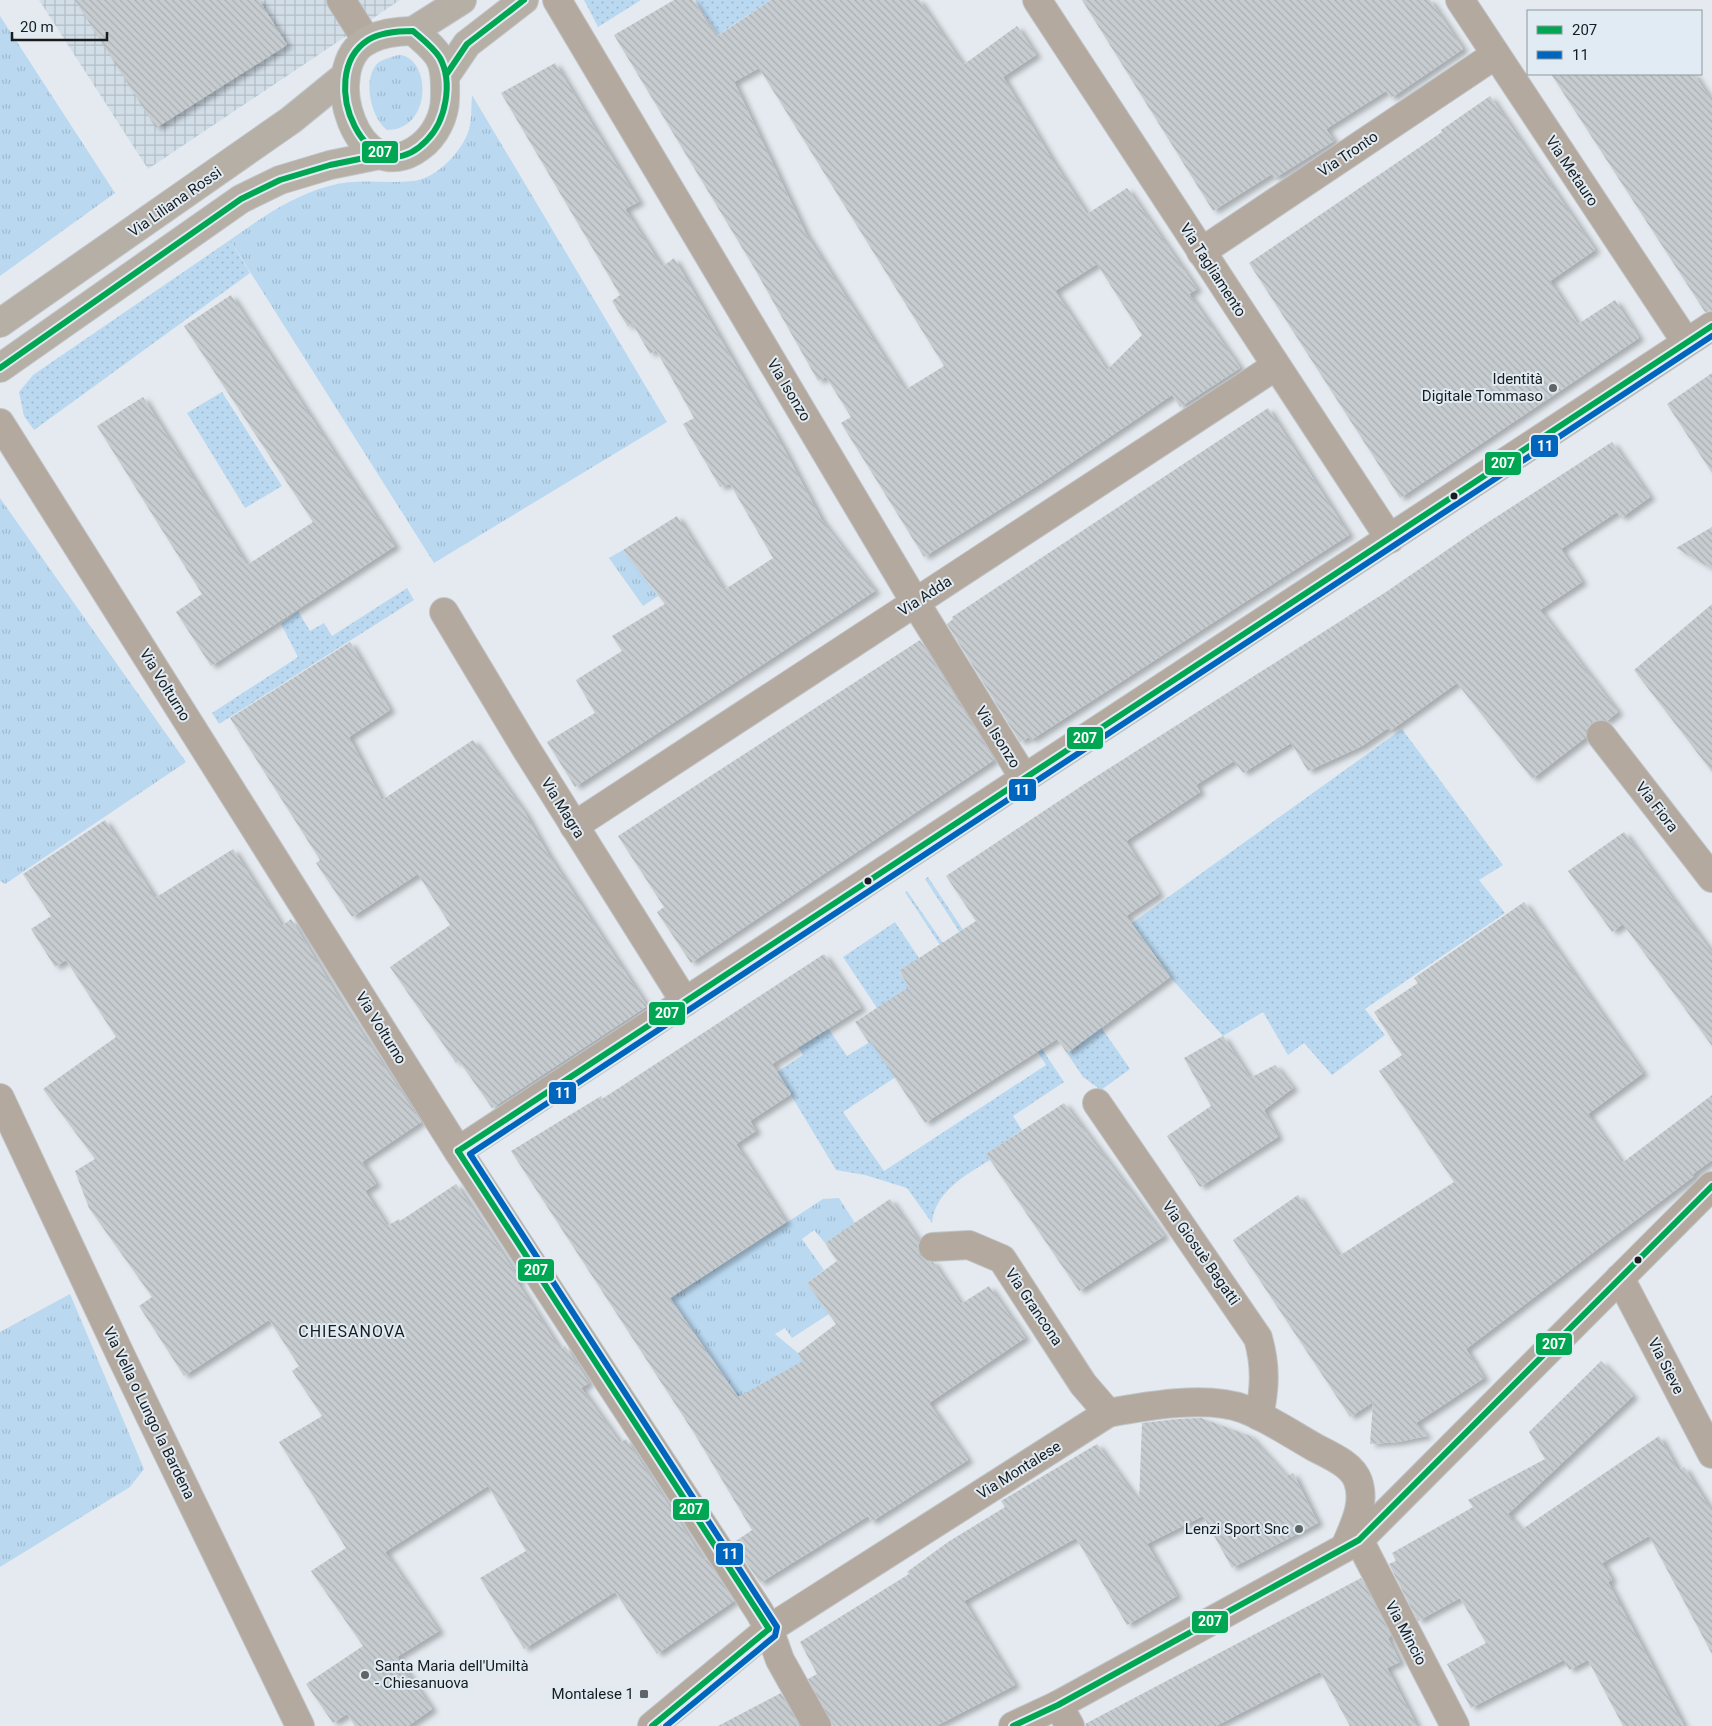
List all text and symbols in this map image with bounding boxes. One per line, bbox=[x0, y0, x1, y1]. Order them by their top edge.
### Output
scale bar bbox=[12, 10, 108, 42]
legend bbox=[1527, 10, 1702, 75]
text: 20 m bbox=[20, 18, 54, 36]
text: 207 bbox=[1572, 21, 1597, 39]
text: 11 bbox=[1572, 46, 1589, 64]
street label: Via Tronto bbox=[1315, 127, 1381, 181]
street label: Via Metauro bbox=[1542, 132, 1602, 210]
line badge: 207 bbox=[361, 140, 399, 164]
text: 207 bbox=[368, 144, 392, 160]
street label: Via Liliana Rossi bbox=[125, 163, 225, 241]
street label: Via Tagliamento bbox=[1176, 220, 1250, 320]
street label: Via Isonzo bbox=[763, 356, 815, 424]
place label: Identità Digitale Tommaso bbox=[1422, 370, 1543, 405]
marker: Identità Digitale Tommaso bbox=[1547, 382, 1559, 394]
line badge: 11 bbox=[1530, 434, 1559, 458]
text: 11 bbox=[1537, 438, 1553, 454]
line badge: 207 bbox=[1484, 451, 1522, 476]
text: 207 bbox=[1491, 455, 1515, 471]
unlabelled marker bbox=[1449, 491, 1459, 501]
street label: Via Adda bbox=[895, 572, 955, 620]
street label: Via Volturno bbox=[136, 646, 194, 724]
street label: Via Isonzo bbox=[972, 703, 1024, 771]
line badge: 207 bbox=[1066, 726, 1104, 750]
text: 207 bbox=[1073, 730, 1097, 746]
street label: Via Magra bbox=[537, 775, 589, 841]
line badge: 11 bbox=[1008, 778, 1037, 802]
street label: Via Fiora bbox=[1632, 778, 1682, 836]
text: 11 bbox=[1014, 782, 1030, 798]
unlabelled marker bbox=[863, 876, 873, 886]
street label: Via Volturno bbox=[352, 989, 410, 1067]
line badge: 207 bbox=[648, 1001, 686, 1026]
text: 207 bbox=[655, 1005, 679, 1021]
line badge: 11 bbox=[548, 1081, 577, 1105]
text: 11 bbox=[555, 1085, 571, 1101]
street label: Via Giosuè Bagatti bbox=[1158, 1198, 1244, 1308]
unlabelled marker bbox=[1633, 1255, 1643, 1265]
line badge: 207 bbox=[517, 1258, 555, 1282]
text: 207 bbox=[524, 1262, 548, 1278]
street label: Via Grancona bbox=[1002, 1265, 1066, 1349]
district label: CHIESANOVA bbox=[298, 1322, 406, 1341]
street label: Via Vella o Lungo la Bardena bbox=[99, 1324, 199, 1502]
line badge: 207 bbox=[1535, 1332, 1573, 1356]
street label: Via Sieve bbox=[1644, 1335, 1688, 1397]
text: 207 bbox=[1542, 1336, 1566, 1352]
street label: Via Montalese bbox=[974, 1437, 1064, 1503]
line badge: 207 bbox=[672, 1498, 710, 1521]
text: 207 bbox=[679, 1501, 703, 1517]
place label: Lenzi Sport Snc bbox=[1185, 1520, 1289, 1538]
marker: Lenzi Sport Snc bbox=[1293, 1523, 1305, 1535]
line badge: 11 bbox=[715, 1542, 744, 1566]
text: 11 bbox=[722, 1546, 738, 1562]
street label: Via Mincio bbox=[1382, 1598, 1430, 1668]
line badge: 207 bbox=[1191, 1610, 1229, 1634]
text: 207 bbox=[1198, 1613, 1222, 1629]
place label: Santa Maria dell'Umiltà - Chiesanuova bbox=[375, 1657, 529, 1692]
marker: Santa Maria dell'Umiltà - Chiesanuova bbox=[359, 1669, 371, 1681]
place label: Montalese 1 bbox=[552, 1685, 634, 1703]
marker: Montalese 1 bbox=[638, 1688, 650, 1700]

